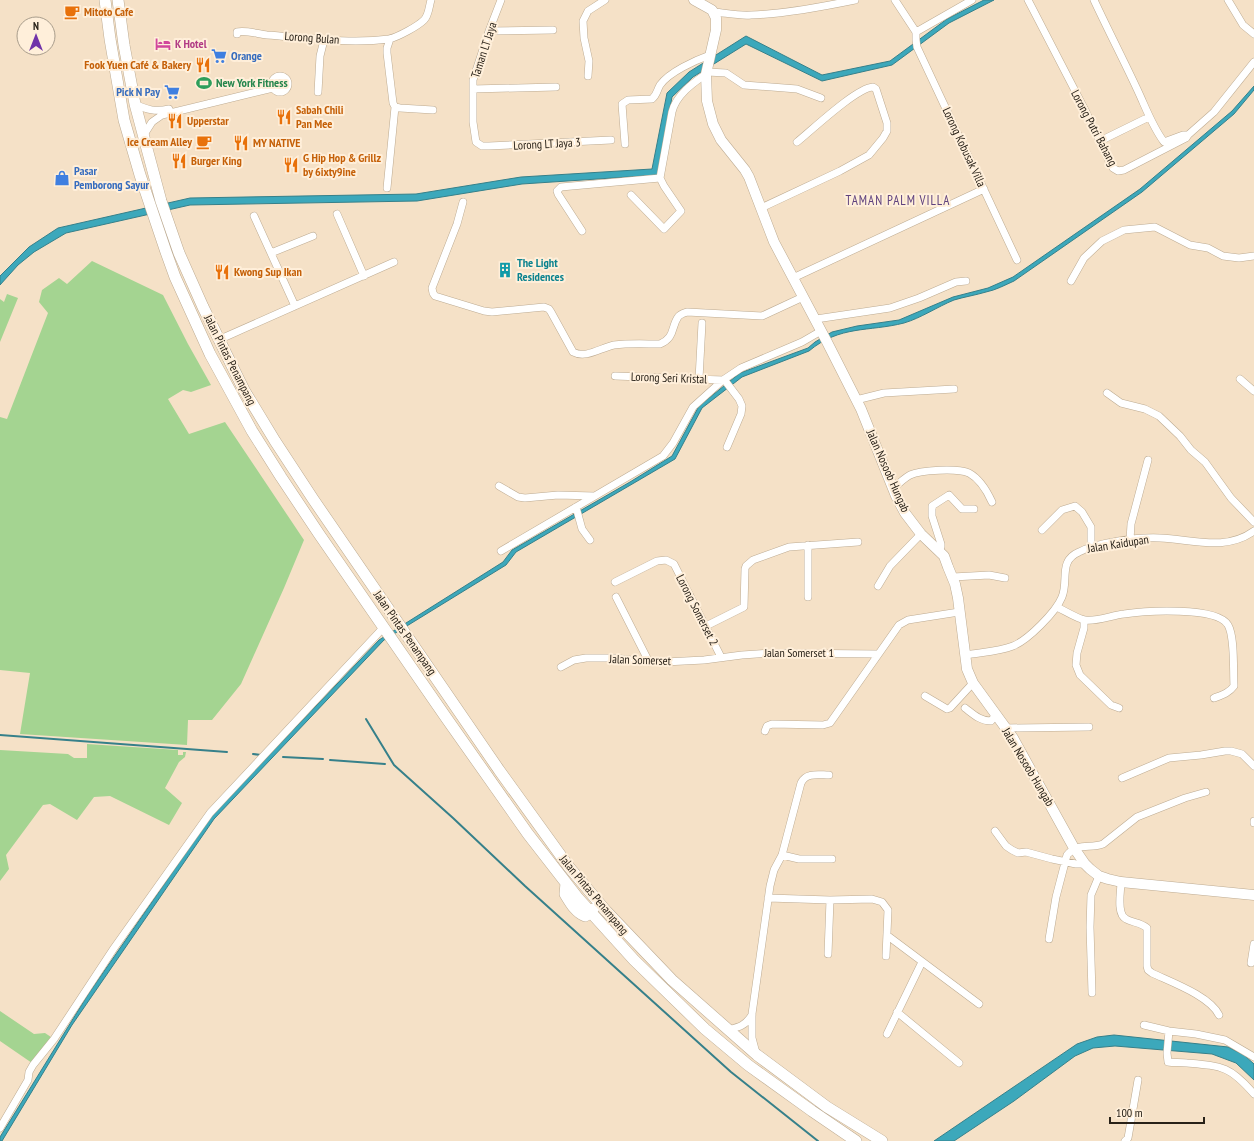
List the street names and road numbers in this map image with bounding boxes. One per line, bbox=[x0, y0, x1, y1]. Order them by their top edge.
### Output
street label: Taman LT Jaya bbox=[467, 20, 500, 80]
street label: Lorong Bulan bbox=[284, 28, 340, 47]
street label: Lorong Putri Bahang bbox=[1068, 87, 1121, 168]
street label: Lorong Kobusak Villa bbox=[939, 105, 990, 189]
street label: Lorong LT Jaya 3 bbox=[513, 134, 581, 153]
street label: Jalan Pintas Penampang bbox=[201, 311, 260, 407]
street label: Lorong Seri Kristal bbox=[631, 369, 708, 386]
street label: Jalan Nosoob Hungab bbox=[863, 426, 913, 515]
street label: Jalan Kaidupan bbox=[1085, 531, 1150, 556]
street label: Lorong Somerset 2 bbox=[673, 572, 722, 648]
street label: Jalan Pintas Penampang bbox=[370, 587, 440, 678]
street label: Jalan Somerset 1 bbox=[763, 645, 834, 660]
street label: Jalan Somerset bbox=[608, 651, 672, 668]
street label: Jalan Nosoob Hungab bbox=[999, 724, 1058, 809]
street label: Jalan Pintas Penampang bbox=[556, 851, 632, 938]

